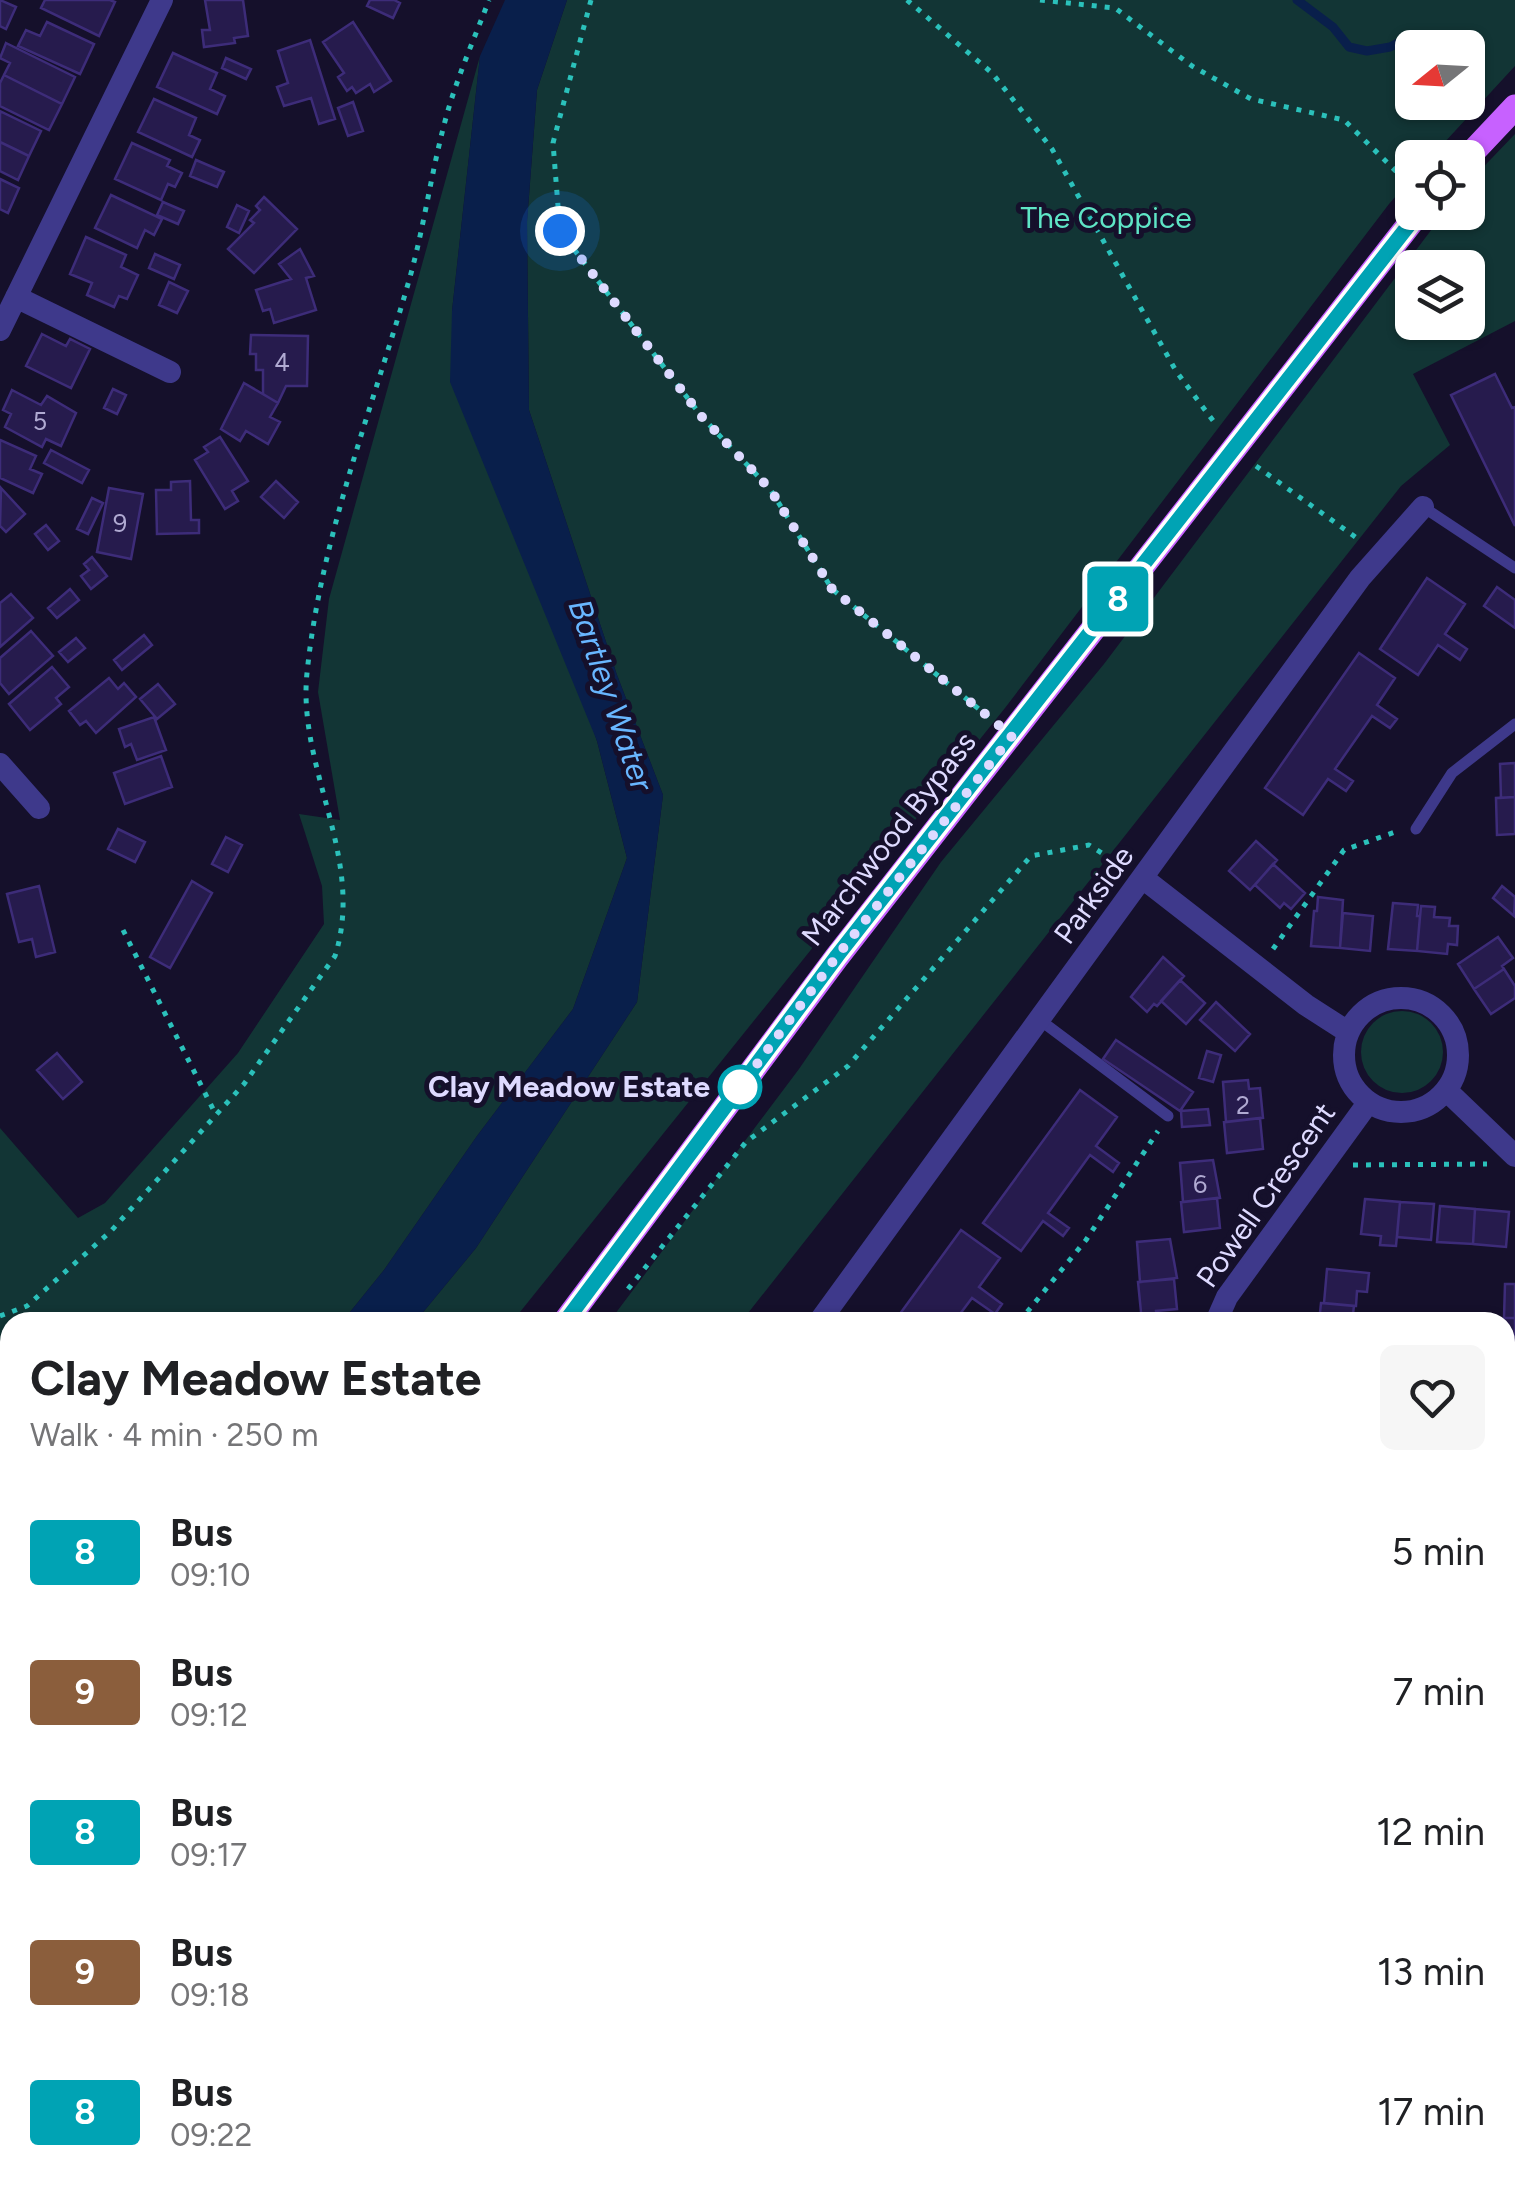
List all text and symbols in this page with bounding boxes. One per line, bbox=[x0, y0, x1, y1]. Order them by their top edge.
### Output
north arrow bbox=[1395, 30, 1485, 120]
map controls bbox=[1395, 30, 1485, 340]
button: locate bbox=[1395, 140, 1485, 230]
park label: The Coppice bbox=[1020, 199, 1192, 236]
your location bbox=[535, 206, 585, 256]
button: layers bbox=[1395, 250, 1485, 340]
house number: 4 bbox=[274, 347, 290, 377]
house number: 5 bbox=[33, 406, 47, 436]
house number: 9 bbox=[113, 508, 127, 538]
line badge: 8 bbox=[1086, 566, 1150, 632]
text: 8 bbox=[1107, 578, 1129, 620]
water label: Bartley Water bbox=[561, 594, 662, 797]
street label: Marchwood Bypass bbox=[793, 724, 984, 953]
street label: Parkside bbox=[1046, 839, 1141, 951]
marker: Clay Meadow Estate bbox=[719, 1066, 761, 1108]
place label: Clay Meadow Estate bbox=[428, 1068, 710, 1105]
house number: 2 bbox=[1236, 1090, 1250, 1120]
street label: Powell Crescent bbox=[1188, 1095, 1343, 1294]
house number: 6 bbox=[1193, 1169, 1207, 1199]
button: heart bbox=[1380, 1345, 1485, 1450]
text: Clay Meadow Estate bbox=[30, 1349, 481, 1407]
text: Walk · 4 min · 250 m bbox=[30, 1416, 318, 1454]
text: Bus bbox=[170, 1510, 233, 1556]
text: 5 min bbox=[1391, 1529, 1485, 1575]
text: 8 bbox=[74, 1531, 96, 1573]
text: 09:10 bbox=[170, 1556, 250, 1594]
text: Bus bbox=[170, 1650, 233, 1696]
text: 7 min bbox=[1393, 1669, 1485, 1715]
text: 9 bbox=[75, 1671, 95, 1713]
text: 09:12 bbox=[170, 1696, 248, 1734]
text: Bus bbox=[170, 1790, 233, 1836]
text: 12 min bbox=[1376, 1809, 1485, 1855]
text: 8 bbox=[74, 1811, 96, 1853]
text: 09:17 bbox=[170, 1836, 247, 1874]
text: Bus bbox=[170, 1930, 233, 1976]
text: 13 min bbox=[1377, 1949, 1485, 1995]
text: 9 bbox=[75, 1951, 95, 1993]
text: 09:18 bbox=[170, 1976, 250, 2014]
text: Bus bbox=[170, 2070, 233, 2116]
text: 17 min bbox=[1377, 2089, 1485, 2135]
text: 8 bbox=[74, 2091, 96, 2133]
text: 09:22 bbox=[170, 2116, 253, 2154]

